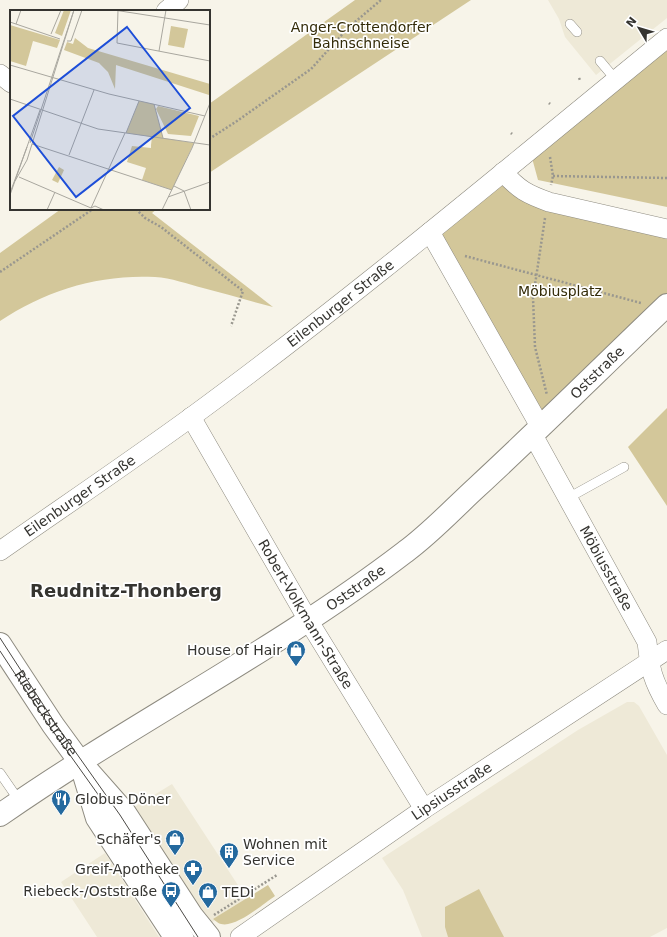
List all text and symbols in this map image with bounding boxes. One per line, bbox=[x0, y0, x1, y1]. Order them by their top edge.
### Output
north arrow bbox=[619, 8, 659, 48]
inset map bbox=[10, 10, 210, 210]
text: N bbox=[624, 15, 639, 30]
park label: Anger-Crottendorfer Bahnschneise bbox=[291, 19, 432, 51]
street label: Eilenburger Straße bbox=[284, 256, 397, 350]
park label: Möbiusplatz bbox=[518, 283, 602, 299]
street label: Oststraße bbox=[567, 343, 627, 402]
street label: Eilenburger Straße bbox=[21, 452, 138, 540]
street label: Möbiusstraße bbox=[577, 523, 636, 613]
street label: Robert-Volkmann-Straße bbox=[255, 536, 356, 692]
street label: Oststraße bbox=[323, 562, 388, 614]
district label: Reudnitz-Thonberg bbox=[30, 580, 222, 601]
shop icon: House of Hair bbox=[285, 639, 307, 667]
place label: House of Hair bbox=[187, 642, 282, 658]
street label: Riebeckstraße bbox=[11, 667, 81, 759]
street label: Lipsiusstraße bbox=[408, 759, 495, 823]
restaurant icon: Globus Döner bbox=[50, 788, 72, 816]
place label: Globus Döner bbox=[75, 791, 171, 807]
shop icon: Schäfer's bbox=[164, 828, 186, 856]
place label: Schäfer's bbox=[97, 831, 161, 847]
place label: Wohnen mit Service bbox=[243, 836, 328, 868]
building icon: Wohnen mit Service bbox=[218, 841, 240, 869]
pharmacy icon: Greif-Apotheke bbox=[182, 858, 204, 886]
place label: Greif-Apotheke bbox=[75, 861, 179, 877]
bus stop icon: Riebeck-/Oststraße bbox=[160, 880, 182, 908]
shop icon: TEDi bbox=[197, 881, 219, 909]
place label: Riebeck-/Oststraße bbox=[23, 883, 157, 899]
place label: TEDi bbox=[221, 884, 254, 900]

